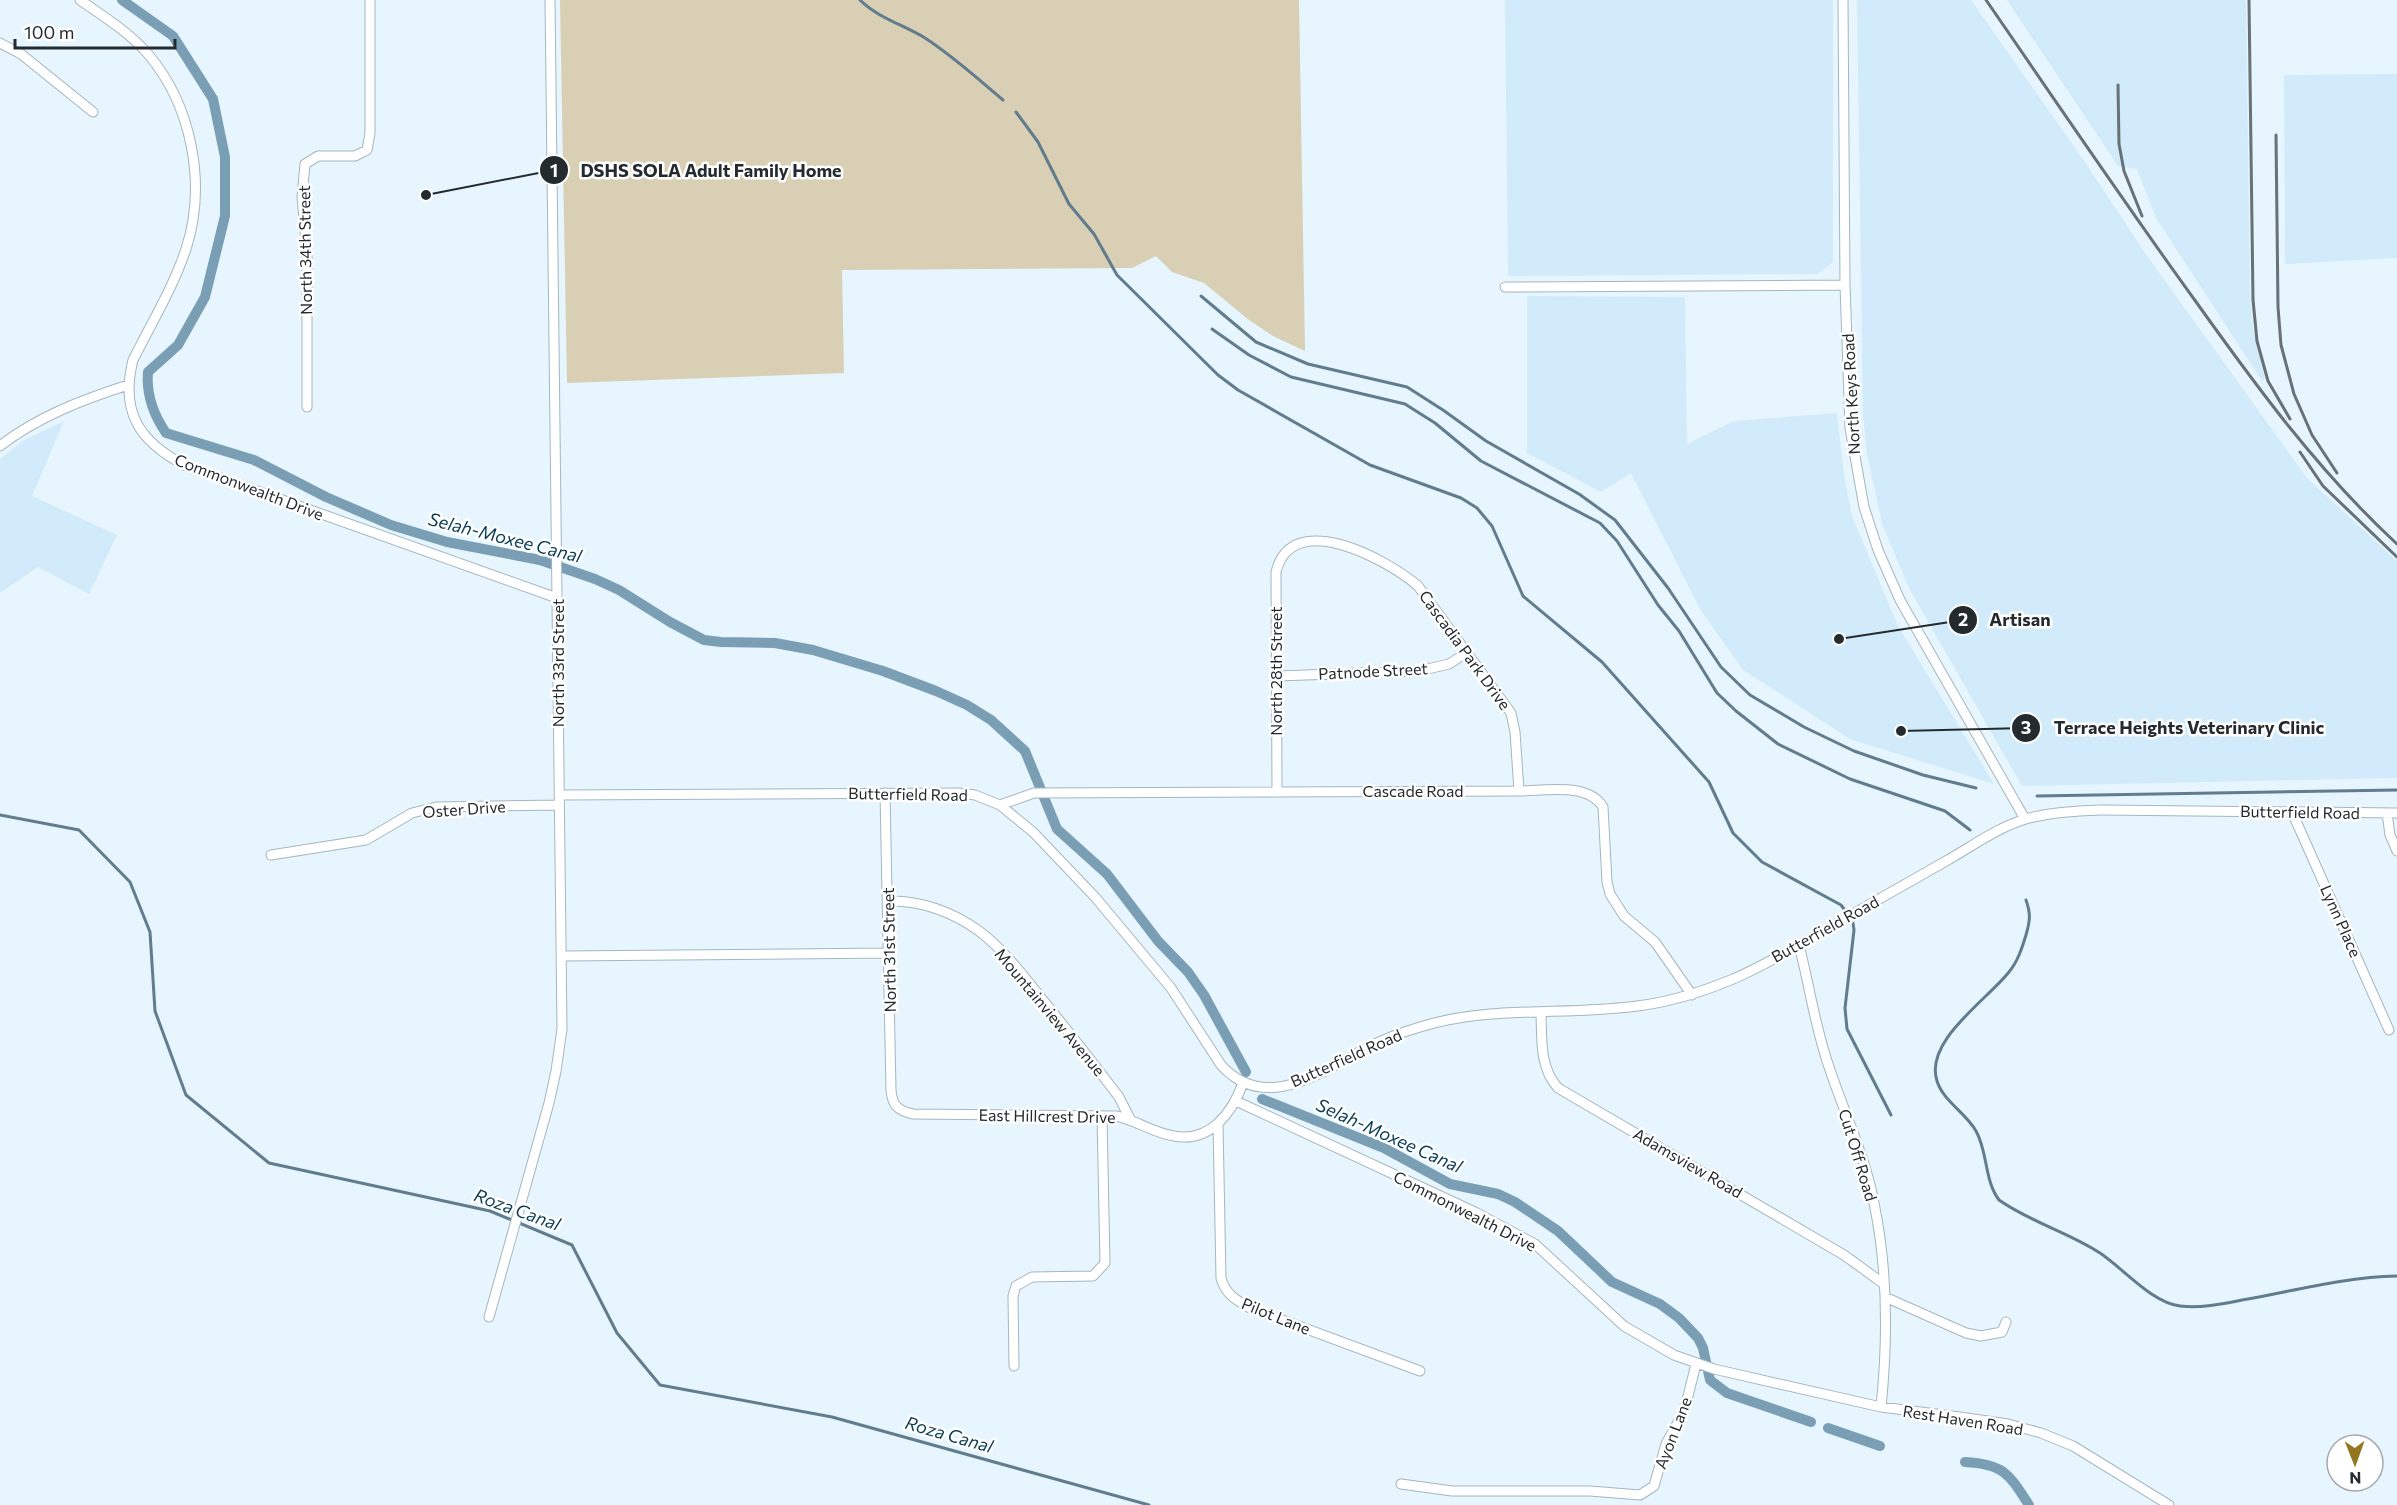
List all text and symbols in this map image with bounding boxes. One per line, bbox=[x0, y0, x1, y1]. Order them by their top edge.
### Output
scale bar bbox=[15, 12, 176, 50]
text: 100 m bbox=[24, 21, 74, 43]
callout: DSHS SOLA Adult Family Home bbox=[539, 152, 854, 188]
text: 1 bbox=[550, 159, 558, 181]
text: DSHS SOLA Adult Family Home bbox=[580, 159, 842, 181]
street label: North 34th Street bbox=[294, 185, 315, 315]
street label: North Keys Road bbox=[1838, 333, 1863, 455]
street label: Commonwealth Drive bbox=[172, 449, 326, 524]
water label: Selah-Moxee Canal bbox=[426, 507, 585, 567]
street label: Cascadia Park Drive bbox=[1416, 586, 1515, 713]
street label: North 33rd Street bbox=[548, 598, 567, 727]
callout: Artisan bbox=[1948, 602, 2063, 638]
street label: North 28th Street bbox=[1266, 606, 1285, 736]
text: 2 bbox=[1958, 608, 1968, 630]
text: Artisan bbox=[1989, 608, 2051, 630]
street label: Patnode Street bbox=[1318, 658, 1429, 683]
callout: Terrace Heights Veterinary Clinic bbox=[2011, 710, 2336, 746]
text: 3 bbox=[2021, 716, 2031, 738]
text: Terrace Heights Veterinary Clinic bbox=[2054, 716, 2325, 738]
street label: Cascade Road bbox=[1363, 781, 1464, 800]
street label: Butterfield Road bbox=[848, 783, 968, 804]
street label: Oster Drive bbox=[422, 796, 506, 821]
street label: Butterfield Road bbox=[2240, 801, 2360, 822]
street label: Lynn Place bbox=[2317, 882, 2366, 960]
street label: North 31st Street bbox=[878, 887, 899, 1013]
street label: Butterfield Road bbox=[1768, 891, 1882, 966]
street label: Mountainview Avenue bbox=[991, 944, 1109, 1079]
street label: Butterfield Road bbox=[1287, 1025, 1404, 1091]
water label: Selah-Moxee Canal bbox=[1313, 1093, 1466, 1177]
street label: East Hillcrest Drive bbox=[978, 1105, 1116, 1126]
street label: Cut Off Road bbox=[1835, 1107, 1881, 1203]
street label: Adamsview Road bbox=[1630, 1124, 1746, 1202]
street label: Commonwealth Drive bbox=[1391, 1166, 1540, 1255]
water label: Roza Canal bbox=[471, 1183, 564, 1235]
street label: Pilot Lane bbox=[1239, 1293, 1313, 1338]
street label: Ayon Lane bbox=[1650, 1394, 1695, 1471]
street label: Rest Haven Road bbox=[1902, 1401, 2025, 1438]
water label: Roza Canal bbox=[903, 1411, 996, 1457]
north arrow bbox=[2325, 1433, 2385, 1493]
text: N bbox=[2349, 1469, 2361, 1488]

